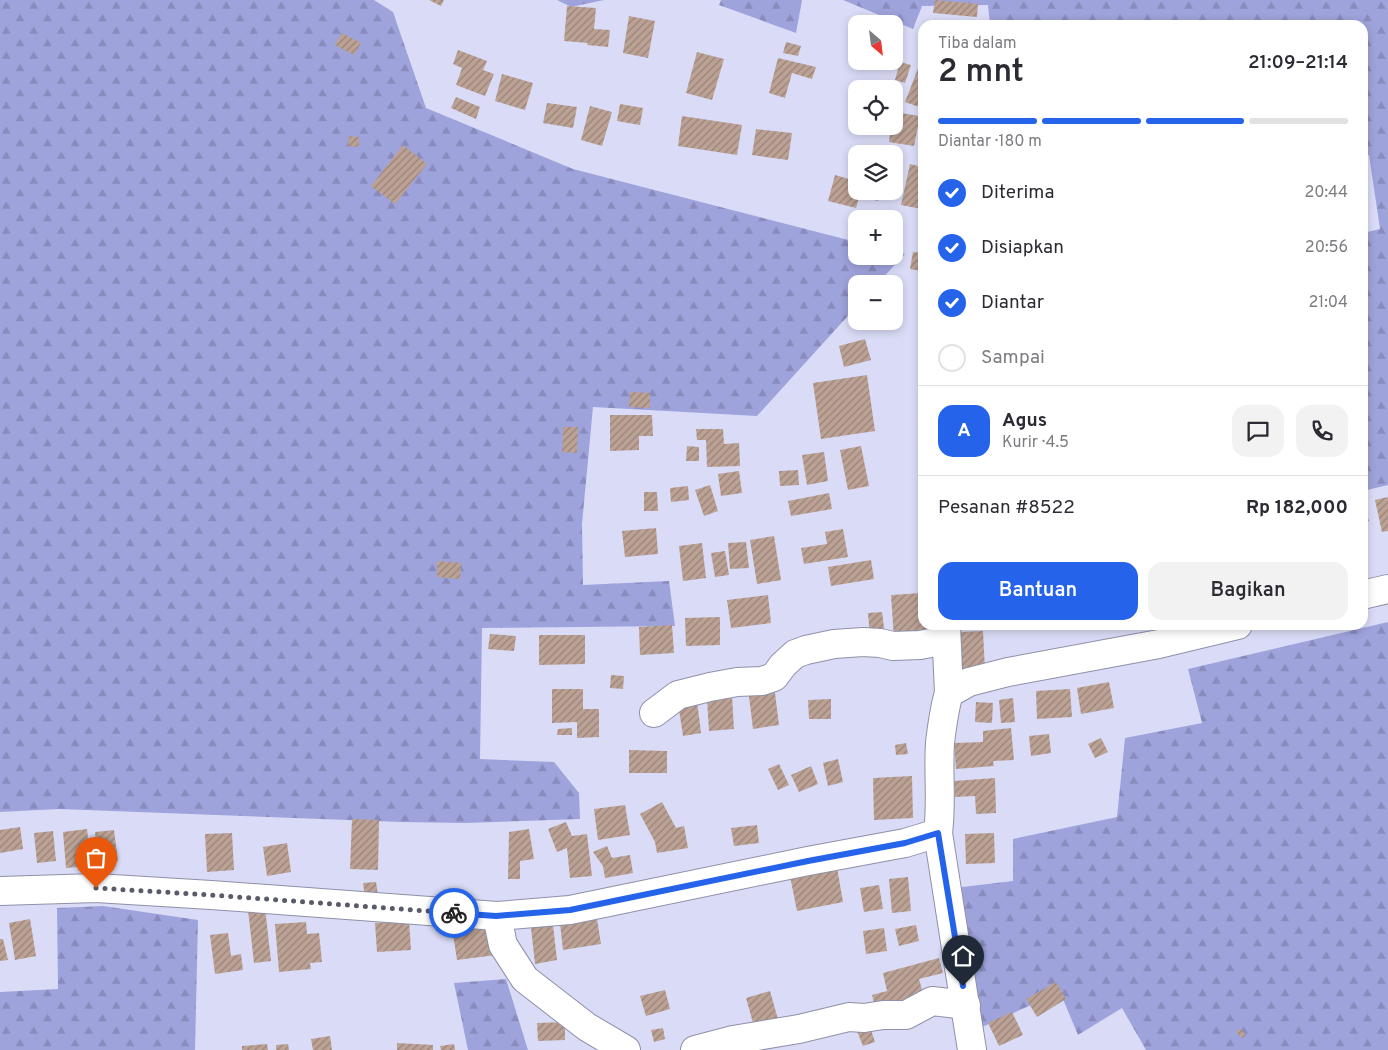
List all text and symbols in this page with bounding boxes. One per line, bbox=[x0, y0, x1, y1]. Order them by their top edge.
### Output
north arrow bbox=[848, 15, 902, 70]
map controls bbox=[848, 15, 903, 330]
text: Tiba dalam bbox=[938, 34, 1017, 54]
text: 21:09–21:14 bbox=[1248, 51, 1348, 75]
text: 2 mnt bbox=[938, 53, 1024, 93]
button: locate bbox=[848, 80, 903, 135]
text: Diantar · 180 m bbox=[938, 132, 1042, 152]
button: layers bbox=[848, 145, 903, 200]
icon: check bbox=[938, 179, 966, 207]
text: Diterima bbox=[981, 181, 1055, 205]
text: 20:44 bbox=[1304, 183, 1348, 203]
button: + bbox=[848, 210, 903, 265]
icon: check bbox=[938, 234, 966, 262]
text: Disiapkan bbox=[981, 236, 1064, 260]
text: 20:56 bbox=[1305, 238, 1348, 258]
button: − bbox=[848, 275, 903, 330]
icon: check bbox=[938, 289, 966, 317]
text: Diantar bbox=[981, 291, 1044, 315]
text: 21:04 bbox=[1308, 293, 1348, 313]
text: Sampai bbox=[981, 346, 1045, 370]
button: chat bbox=[1232, 405, 1284, 457]
button: phone bbox=[1296, 405, 1348, 457]
text: Agus bbox=[1002, 409, 1047, 433]
text: A bbox=[957, 419, 971, 443]
text: Kurir · 4.5 bbox=[1002, 433, 1069, 453]
text: Pesanan #8522 bbox=[938, 496, 1075, 520]
text: Rp 182,000 bbox=[1246, 496, 1348, 520]
button: Bantuan bbox=[938, 562, 1138, 620]
button: Bagikan bbox=[1148, 562, 1348, 620]
pin bbox=[75, 837, 117, 888]
icon: bag bbox=[82, 844, 110, 872]
courier bbox=[429, 888, 479, 938]
icon: bike bbox=[440, 899, 468, 927]
pin bbox=[942, 935, 984, 986]
icon: home bbox=[949, 942, 977, 970]

